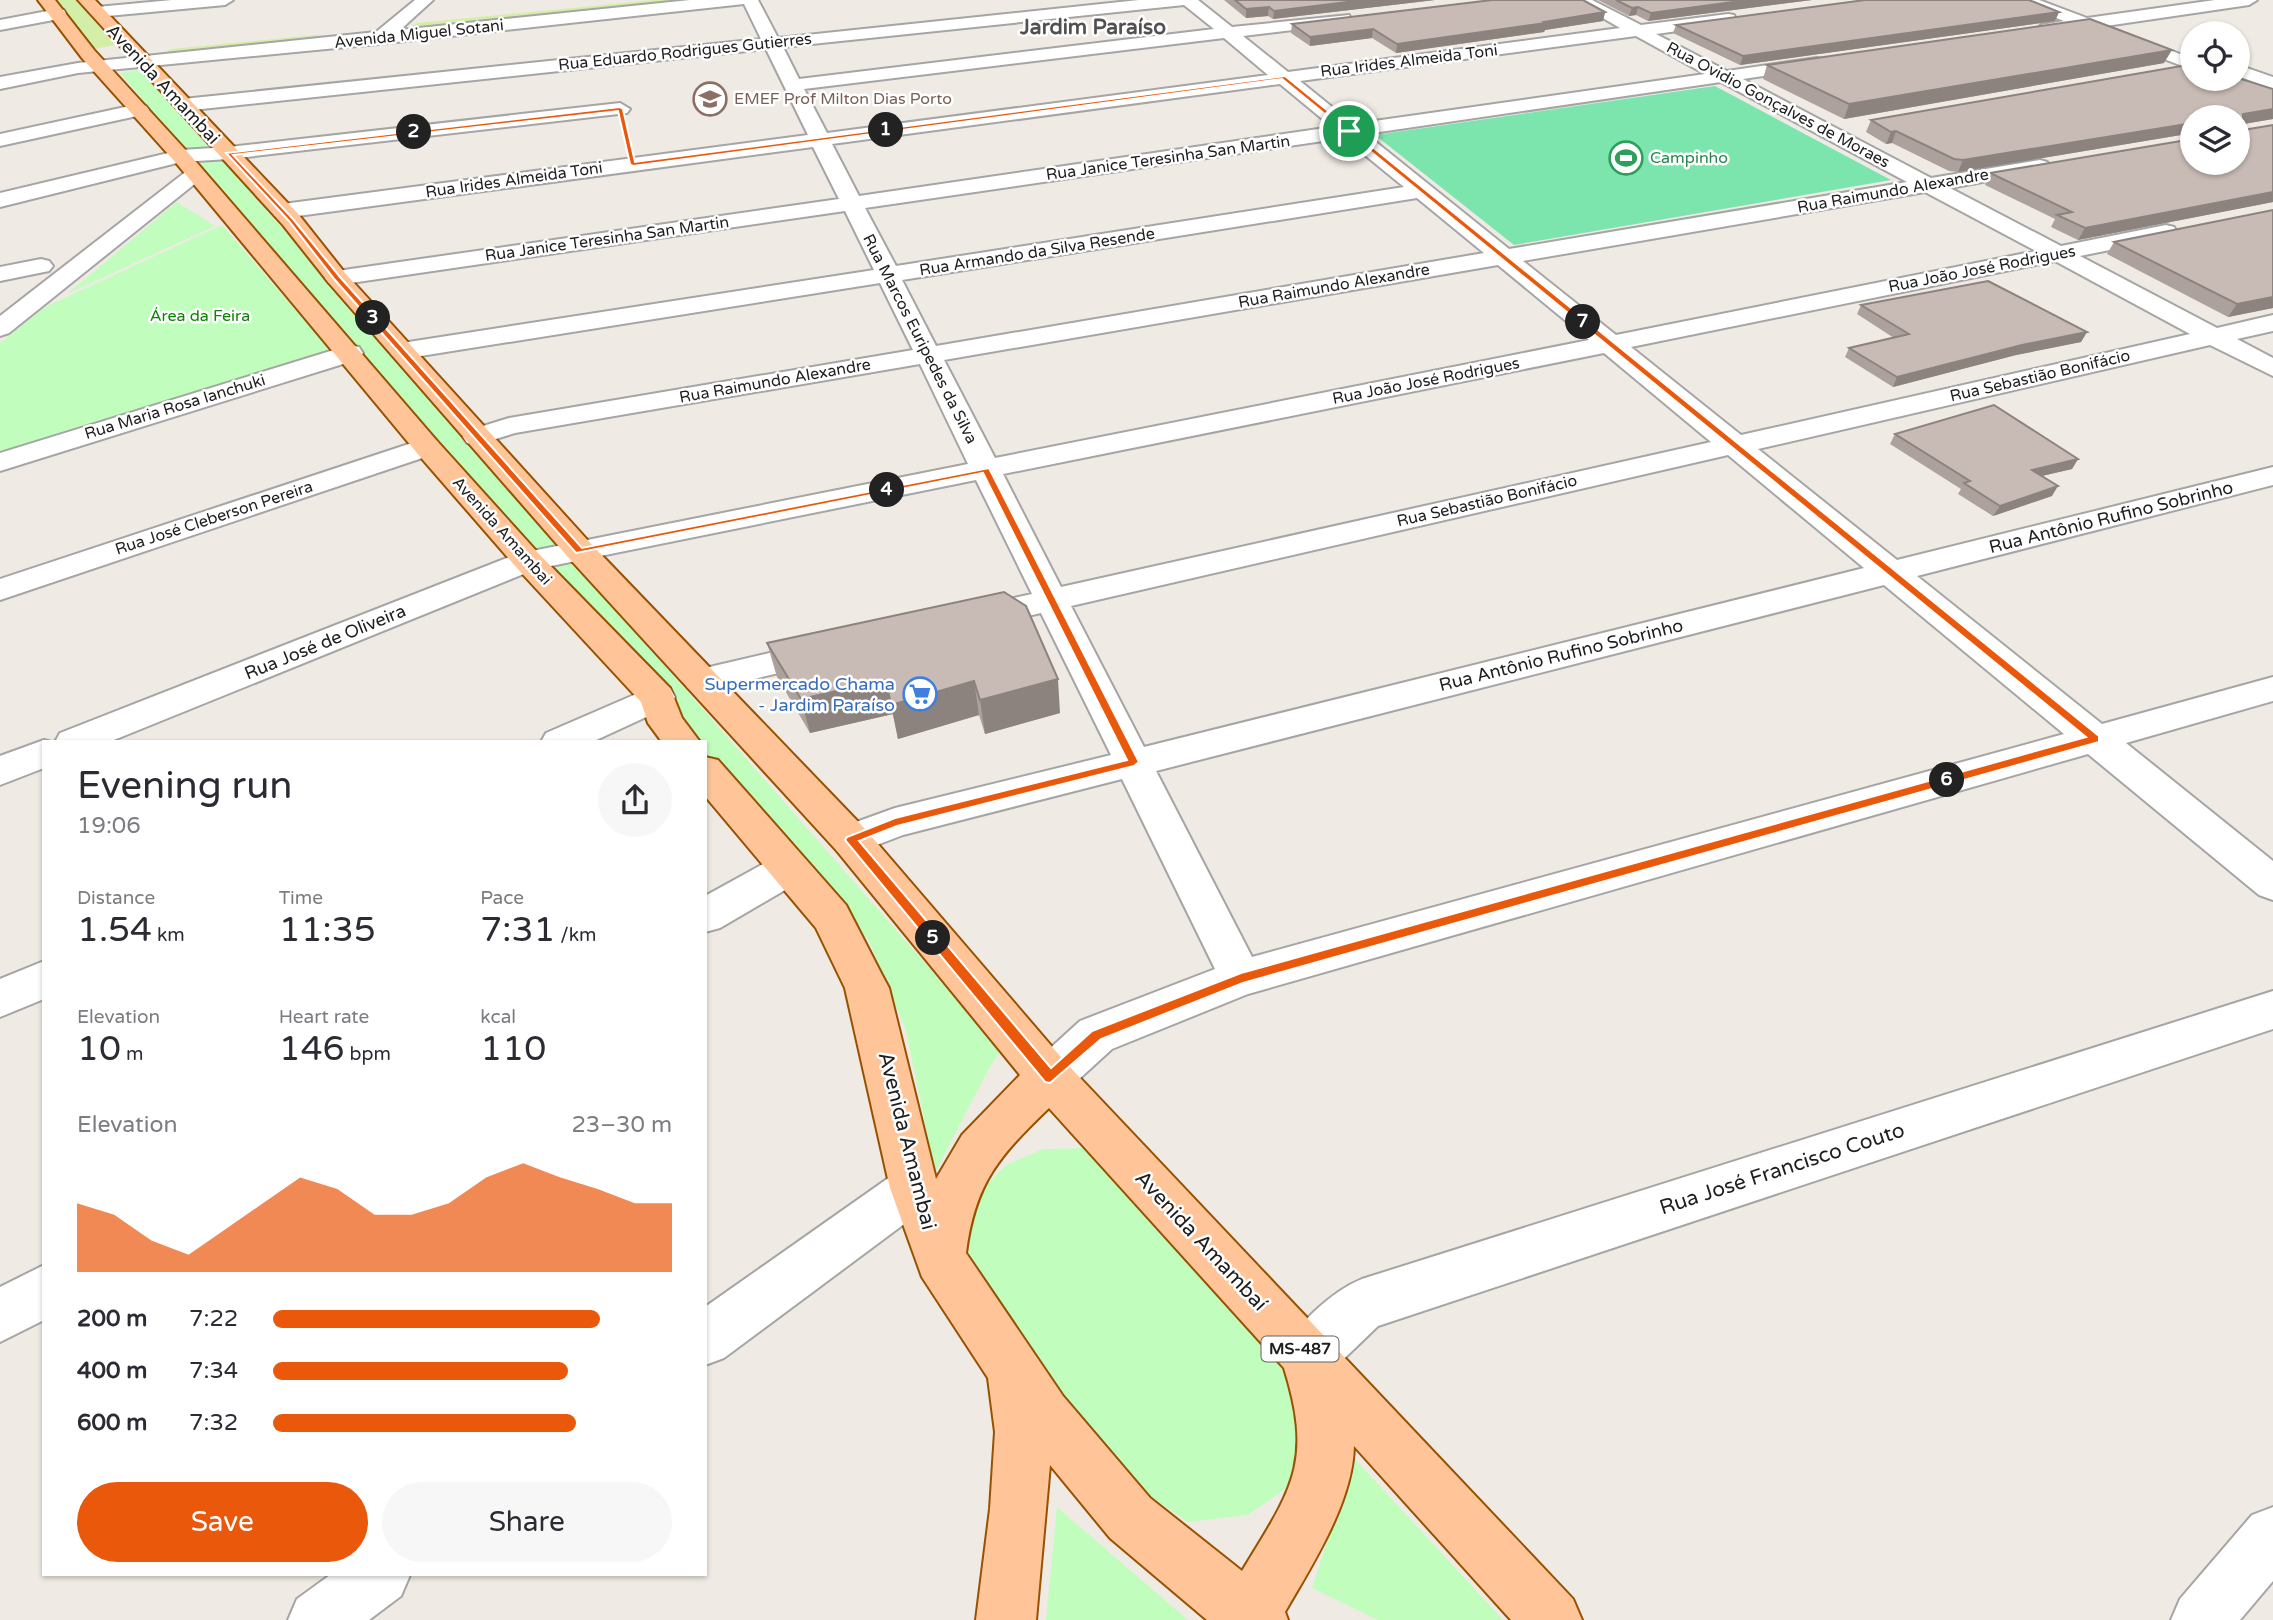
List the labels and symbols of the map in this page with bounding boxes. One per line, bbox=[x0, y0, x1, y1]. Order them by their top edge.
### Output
street label: Avenida Miguel Sotani bbox=[333, 15, 505, 53]
district label: Jardim Paraíso bbox=[1019, 15, 1166, 40]
street label: Avenida Amambai bbox=[102, 19, 224, 149]
street label: Rua Eduardo Rodrigues Gutierres bbox=[557, 29, 813, 75]
street label: Rua Ovidio Gonçalves de Moraes bbox=[1663, 37, 1893, 173]
street label: Rua Irides Almeida Toni bbox=[1319, 40, 1499, 82]
school or university icon: EMEF Prof Milton Dias Porto bbox=[691, 80, 729, 118]
place label: EMEF Prof Milton Dias Porto bbox=[734, 89, 952, 109]
pin bbox=[1319, 101, 1379, 161]
pin: 1 bbox=[868, 113, 903, 148]
pin: 2 bbox=[396, 114, 432, 150]
street label: Rua Janice Teresinha San Martin bbox=[1045, 131, 1291, 185]
sports icon: Campinho bbox=[1607, 139, 1645, 177]
place label: Campinho bbox=[1650, 148, 1728, 168]
street label: Rua Irides Almeida Toni bbox=[424, 158, 604, 202]
street label: Rua Raimundo Alexandre bbox=[1796, 164, 1990, 218]
street label: Rua Janice Teresinha San Martin bbox=[484, 212, 730, 266]
street label: Rua Armando da Silva Resende bbox=[918, 223, 1156, 281]
street label: Rua Marcos Euripedes da Silva bbox=[858, 231, 982, 447]
street label: Rua João José Rodrigues bbox=[1887, 241, 2077, 297]
street label: Rua Raimundo Alexandre bbox=[1237, 259, 1431, 313]
pin: 3 bbox=[356, 300, 390, 336]
pin: 7 bbox=[1566, 304, 1600, 340]
park label: Área da Feira bbox=[150, 306, 250, 326]
street label: Rua Sebastião Bonifácio bbox=[1948, 346, 2132, 406]
street label: Rua João José Rodrigues bbox=[1331, 353, 1521, 409]
street label: Rua Raimundo Alexandre bbox=[678, 354, 872, 408]
street label: Rua Maria Rosa Ianchuki bbox=[82, 370, 268, 444]
street label: Rua Sebastião Bonifácio bbox=[1395, 471, 1579, 531]
pin: 4 bbox=[870, 472, 904, 508]
street label: Avenida Amambai bbox=[448, 473, 556, 589]
street label: Rua Antônio Rufino Sobrinho bbox=[1987, 476, 2235, 558]
street label: Rua José Cleberson Pereira bbox=[113, 477, 315, 559]
street label: Rua José de Oliveira bbox=[241, 600, 409, 684]
street label: Rua Antônio Rufino Sobrinho bbox=[1437, 614, 1685, 696]
place label: Supermercado Chama - Jardim Paraíso bbox=[704, 673, 895, 716]
supermarket icon: Supermercado Chama - Jardim Paraíso bbox=[901, 675, 939, 713]
pin: 6 bbox=[1930, 762, 1965, 798]
pin: 5 bbox=[916, 920, 950, 956]
street label: Avenida Amambai bbox=[873, 1049, 941, 1233]
street label: Rua José Francisco Couto bbox=[1656, 1118, 1908, 1220]
street label: Avenida Amambaí bbox=[1130, 1166, 1272, 1316]
road number: MS-487 bbox=[1262, 1336, 1338, 1362]

